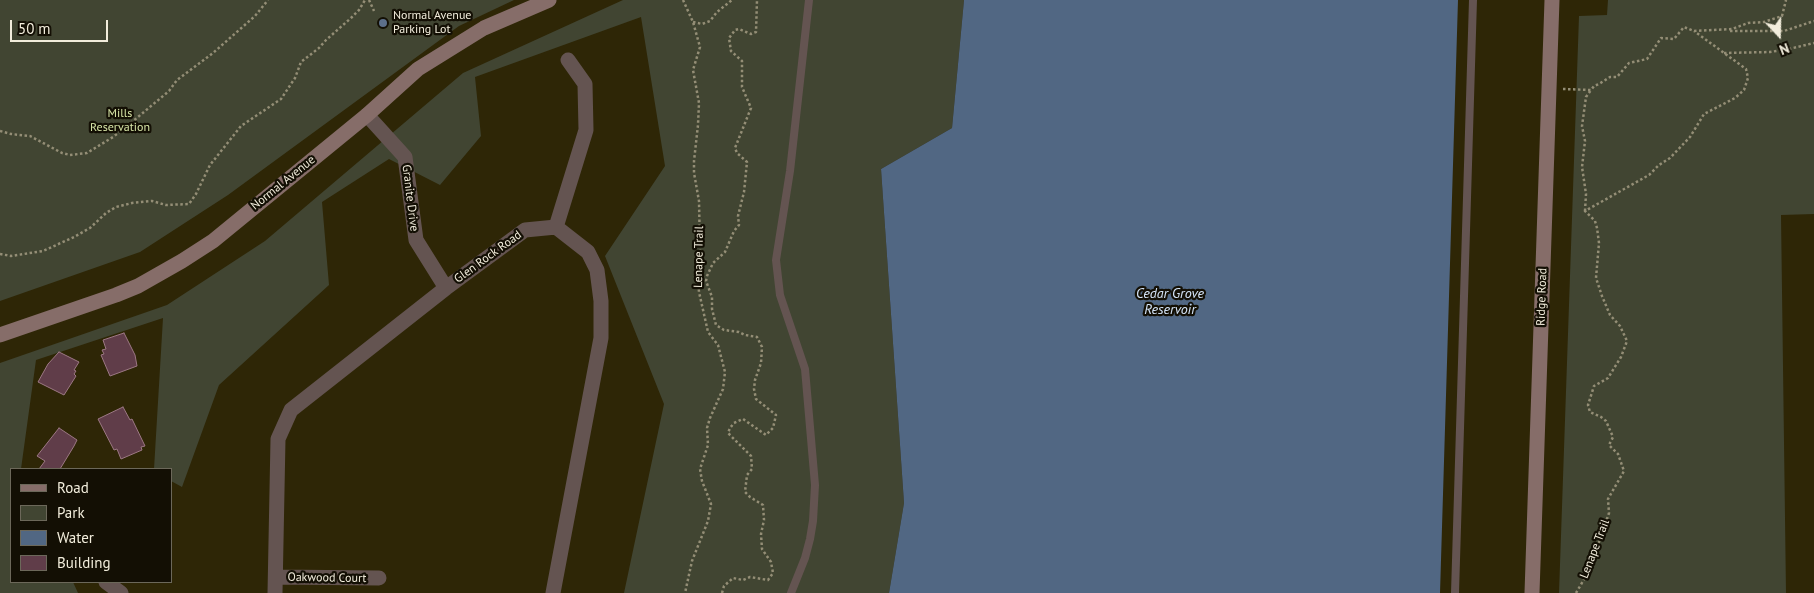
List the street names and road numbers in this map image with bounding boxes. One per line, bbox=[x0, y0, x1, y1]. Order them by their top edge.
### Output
street label: Normal Avenue bbox=[248, 153, 318, 213]
street label: Granite Drive bbox=[399, 164, 421, 232]
street label: Lenape Trail bbox=[691, 226, 707, 288]
street label: Glen Rock Road bbox=[452, 228, 524, 286]
street label: Ridge Road bbox=[1534, 268, 1550, 326]
street label: Lenape Trail bbox=[1577, 517, 1613, 581]
street label: Oakwood Court bbox=[287, 570, 367, 586]

